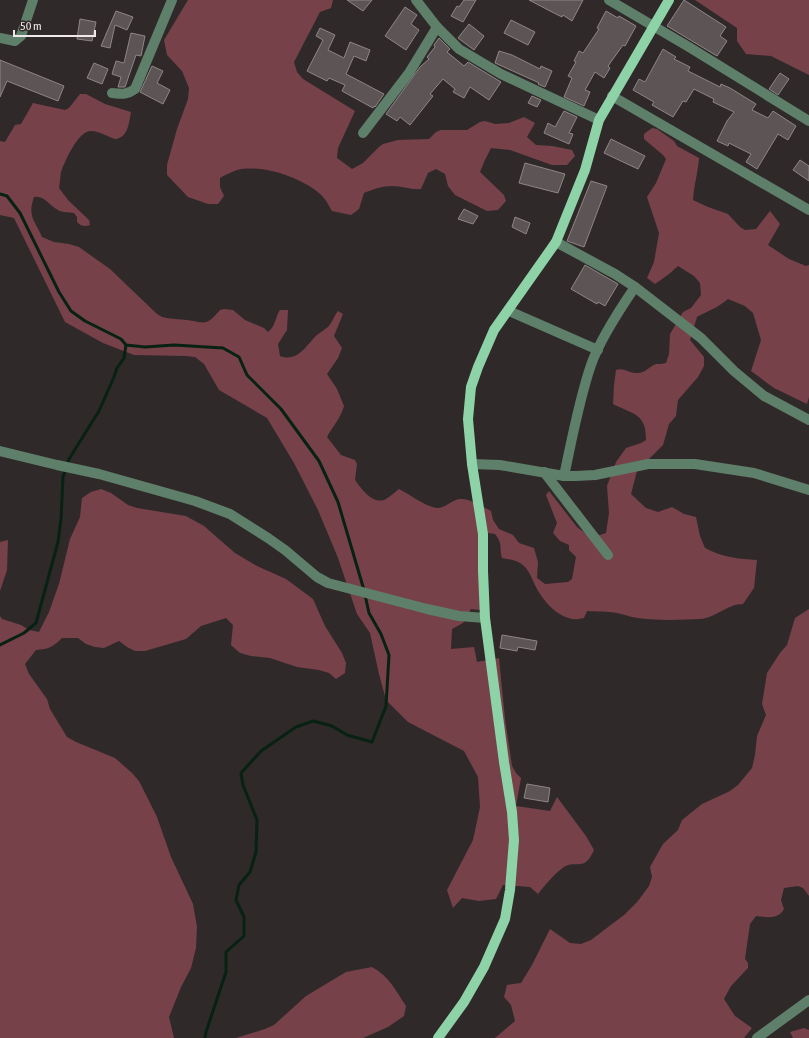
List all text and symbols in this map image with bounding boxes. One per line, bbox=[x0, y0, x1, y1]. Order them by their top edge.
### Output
scale bar bbox=[14, 12, 95, 38]
text: 50 m bbox=[20, 19, 42, 33]

